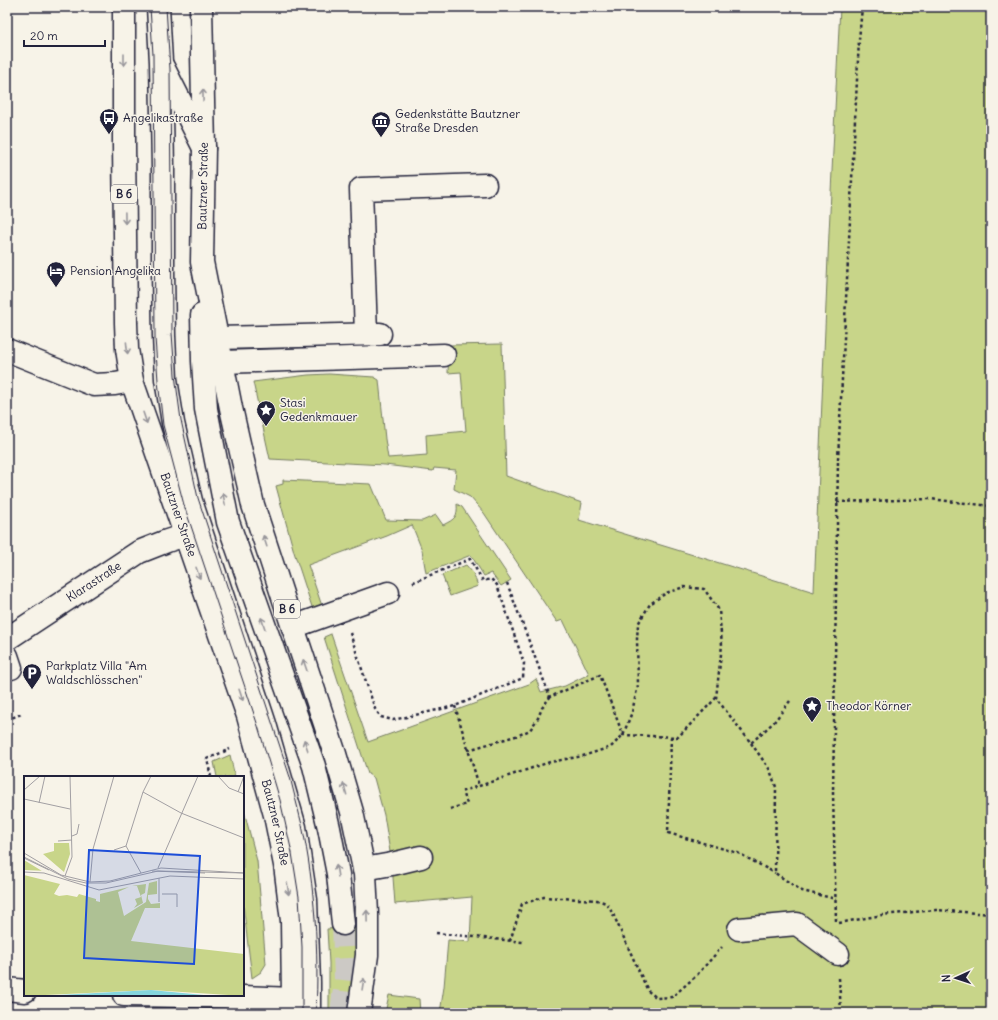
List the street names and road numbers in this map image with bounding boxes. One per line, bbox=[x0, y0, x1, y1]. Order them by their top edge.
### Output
street label: Bautzner Straße bbox=[194, 142, 211, 230]
road number: B 6 bbox=[111, 185, 137, 203]
street label: Bautzner Straße bbox=[157, 471, 200, 559]
street label: Klarastraße bbox=[63, 558, 124, 605]
road number: B 6 bbox=[274, 600, 300, 618]
street label: Bautzner Straße bbox=[259, 778, 293, 867]

